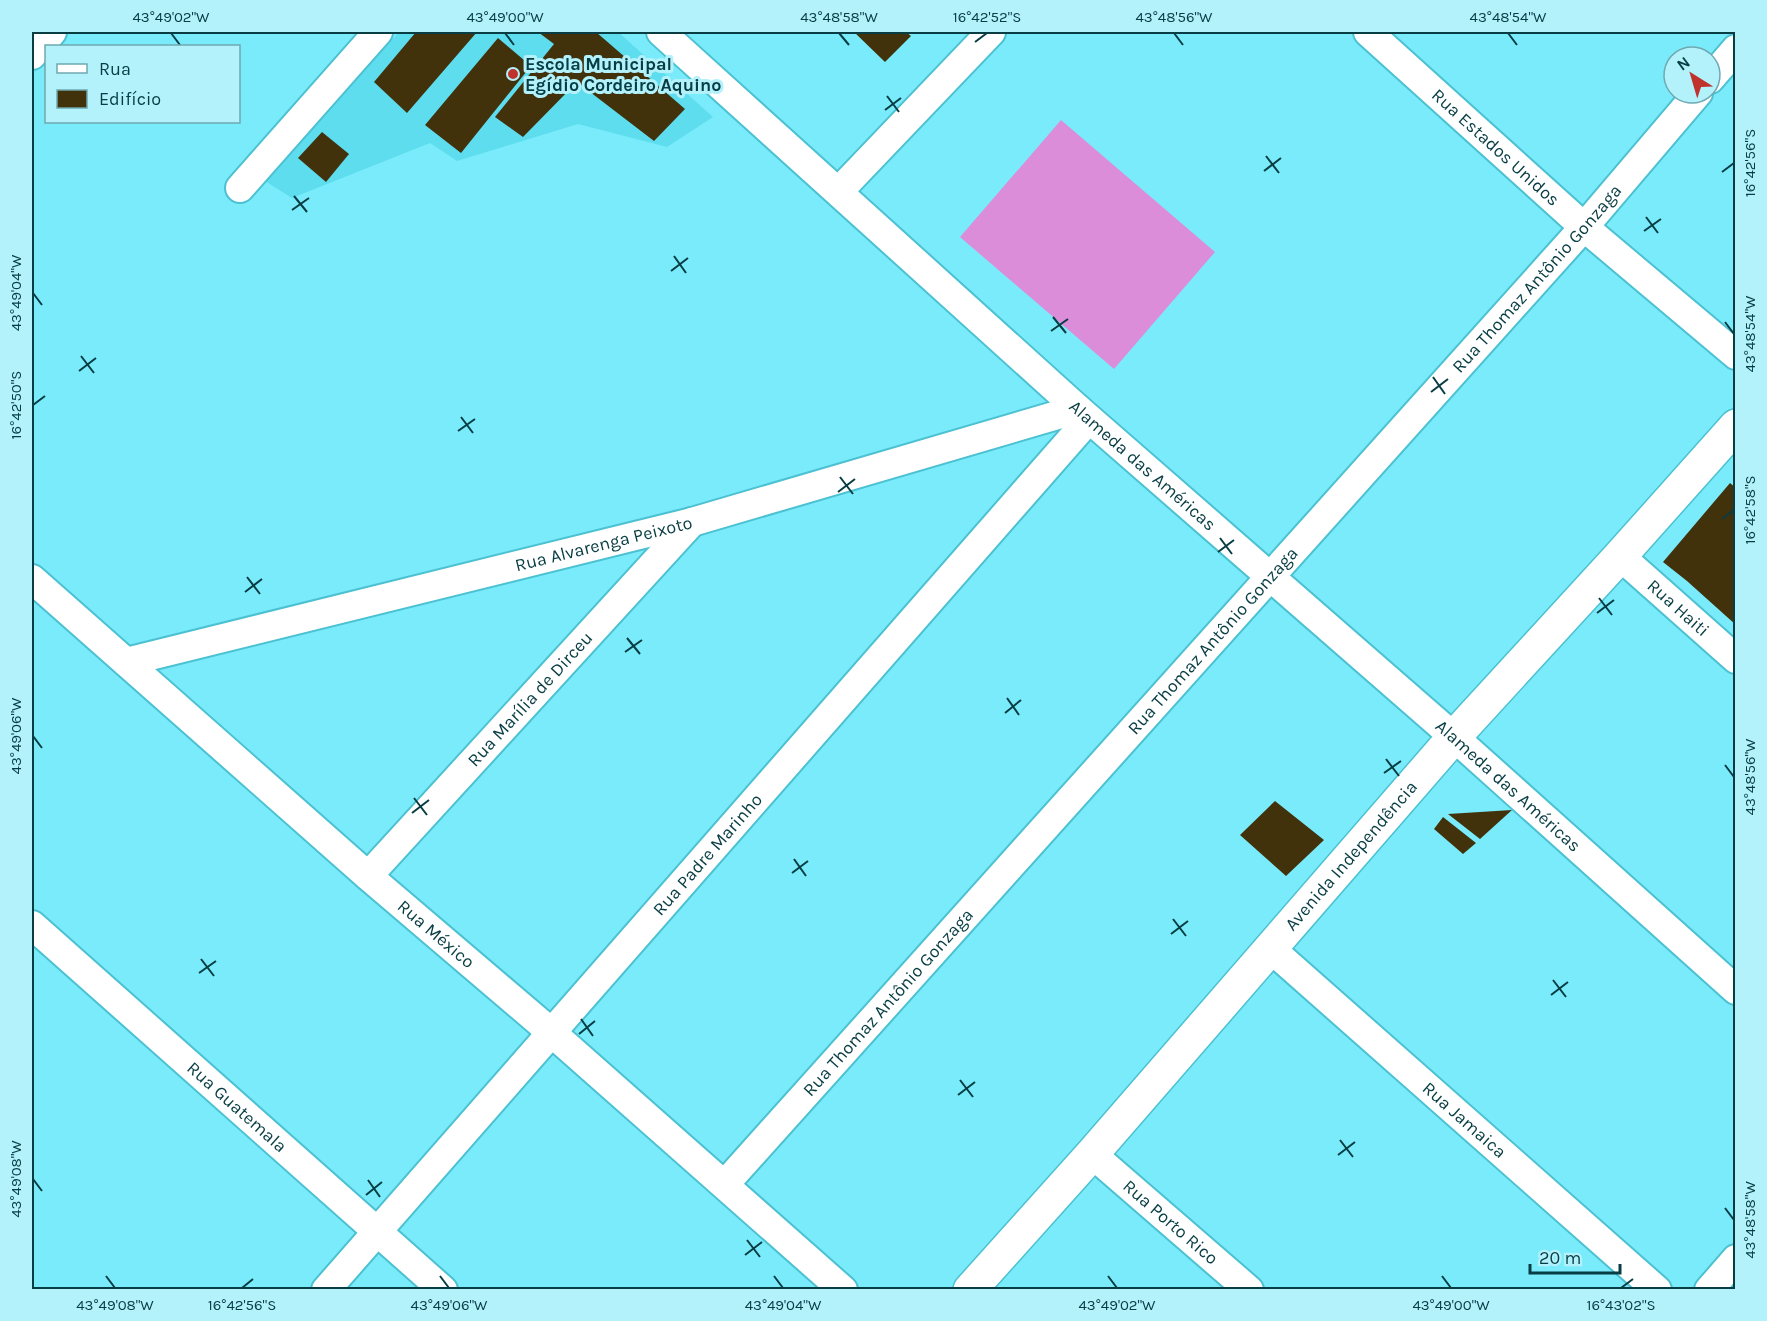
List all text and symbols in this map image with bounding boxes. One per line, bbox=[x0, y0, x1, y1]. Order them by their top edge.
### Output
text: 43°49'02"W bbox=[132, 8, 210, 26]
text: 43°49'00"W bbox=[466, 8, 544, 26]
text: 43°48'58"W bbox=[800, 8, 878, 26]
text: 16°42'52"S bbox=[953, 8, 1021, 26]
text: 43°48'56"W bbox=[1135, 8, 1213, 26]
text: 43°48'54"W bbox=[1470, 8, 1547, 26]
legend bbox=[45, 45, 240, 123]
north arrow bbox=[1662, 45, 1722, 105]
text: N bbox=[1673, 52, 1694, 74]
place label: Escola Municipal Egídio Cordeiro Aquino bbox=[525, 53, 721, 96]
text: Rua bbox=[99, 58, 131, 80]
marker: Escola Municipal Egídio Cordeiro Aquino bbox=[506, 67, 520, 81]
street label: Rua Estados Unidos bbox=[1427, 84, 1564, 211]
text: Edifício bbox=[99, 88, 161, 110]
text: 16°42'56"S bbox=[1741, 129, 1759, 197]
street label: Rua Thomaz Antônio Gonzaga bbox=[1447, 180, 1626, 377]
text: 43°49'04"W bbox=[7, 254, 25, 331]
text: 43°48'54"W bbox=[1741, 295, 1759, 372]
text: 16°42'50"S bbox=[7, 371, 25, 439]
street label: Alameda das Américas bbox=[1065, 395, 1221, 535]
text: 16°42'58"S bbox=[1741, 475, 1759, 545]
street label: Rua Alvarenga Peixoto bbox=[513, 511, 694, 576]
street label: Rua Thomaz Antônio Gonzaga bbox=[1123, 542, 1302, 739]
street label: Rua Haiti bbox=[1643, 574, 1714, 641]
street label: Rua Marília de Dirceu bbox=[463, 627, 597, 771]
text: 43°49'06"W bbox=[7, 697, 25, 774]
street label: Alameda das Américas bbox=[1431, 715, 1585, 857]
text: 43°48'56"W bbox=[1741, 738, 1759, 816]
street label: Avenida Independência bbox=[1280, 776, 1422, 935]
street label: Rua Padre Marinho bbox=[648, 789, 767, 920]
street label: Rua México bbox=[393, 895, 479, 973]
street label: Rua Thomaz Antônio Gonzaga bbox=[798, 904, 978, 1101]
street label: Rua Guatemala bbox=[182, 1057, 291, 1157]
street label: Rua Jamaica bbox=[1418, 1077, 1511, 1163]
text: 43°49'08"W bbox=[7, 1140, 25, 1218]
street label: Rua Porto Rico bbox=[1118, 1175, 1223, 1269]
text: 43°48'58"W bbox=[1741, 1181, 1759, 1259]
scale bar bbox=[1530, 1237, 1620, 1275]
text: 20 m bbox=[1539, 1247, 1581, 1269]
text: 43°49'08"W bbox=[76, 1296, 154, 1314]
text: 16°42'56"S bbox=[208, 1296, 276, 1314]
text: 43°49'06"W bbox=[411, 1296, 488, 1314]
text: 43°49'04"W bbox=[745, 1296, 822, 1314]
text: 43°49'02"W bbox=[1078, 1296, 1156, 1314]
text: 43°49'00"W bbox=[1412, 1296, 1490, 1314]
text: 16°43'02"S bbox=[1586, 1296, 1656, 1314]

